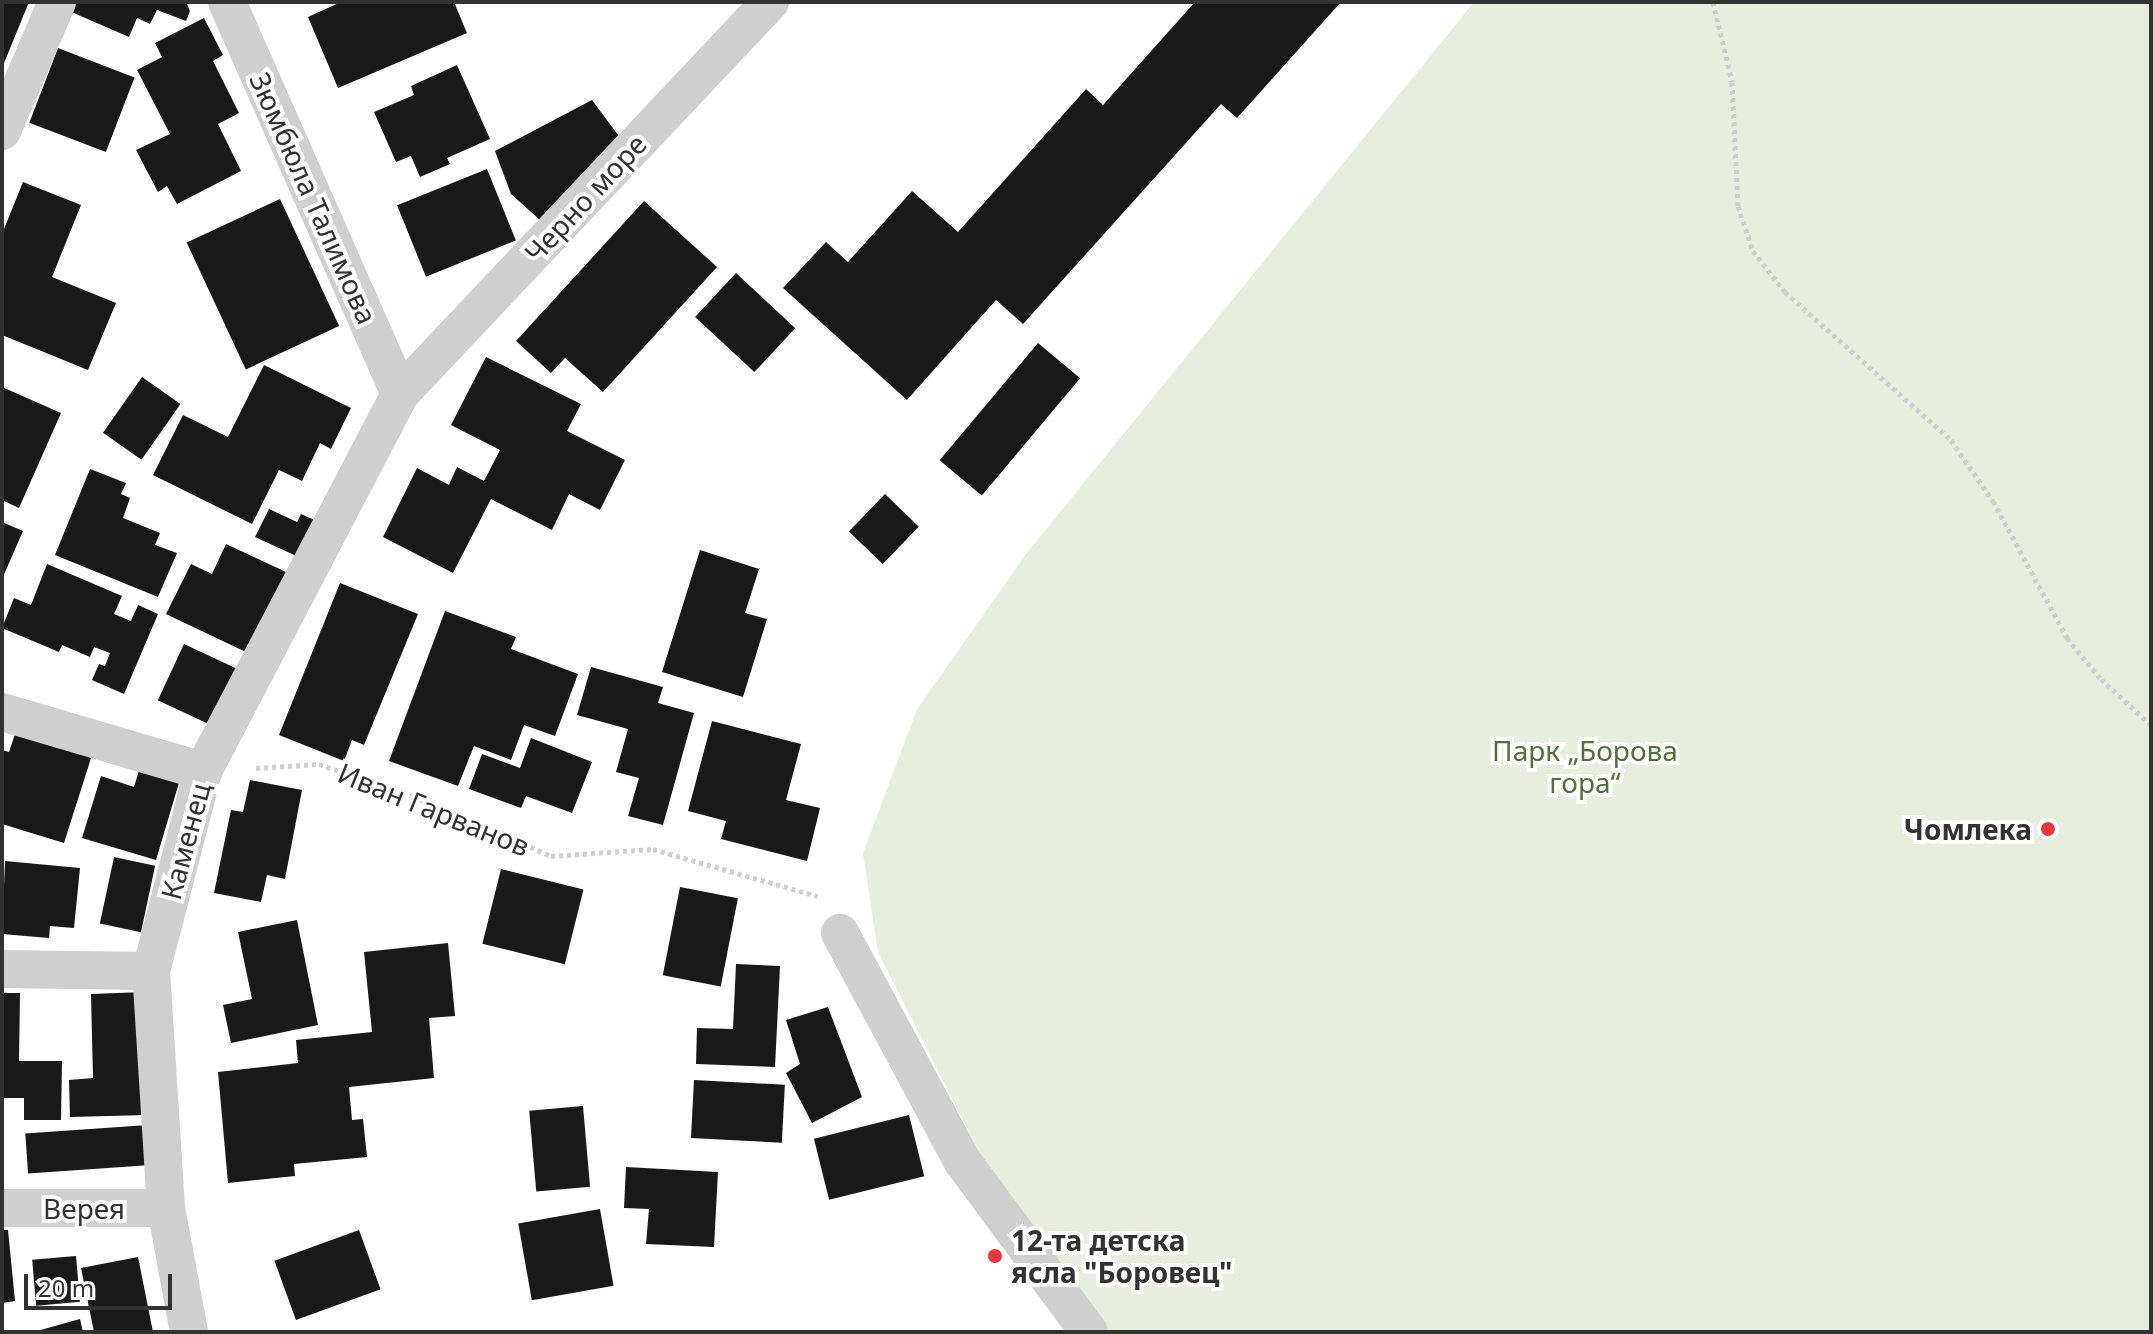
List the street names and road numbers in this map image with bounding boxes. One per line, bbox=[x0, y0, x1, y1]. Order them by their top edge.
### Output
street label: Зюмбюла Талимова bbox=[243, 67, 385, 329]
street label: Черно море bbox=[517, 127, 653, 269]
street label: Иван Гарванов bbox=[333, 755, 535, 863]
street label: Каменец bbox=[153, 779, 217, 903]
street label: Верея bbox=[43, 1191, 125, 1225]

